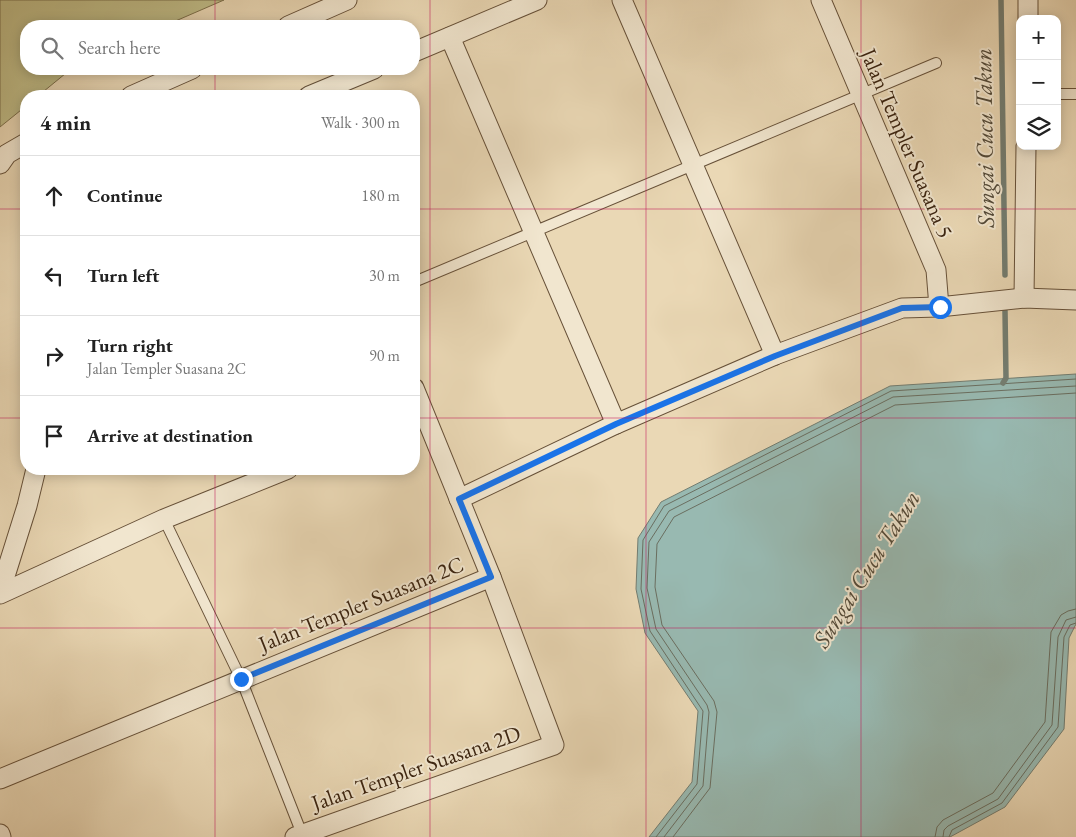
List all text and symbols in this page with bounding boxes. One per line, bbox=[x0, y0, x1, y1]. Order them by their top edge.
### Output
map controls bbox=[1016, 15, 1061, 150]
button: + bbox=[1016, 15, 1061, 60]
search box bbox=[20, 20, 420, 75]
icon: search bbox=[38, 34, 66, 62]
text: Search here bbox=[78, 35, 160, 60]
street label: Jalan Templer Suasana 5 bbox=[853, 42, 960, 242]
water label: Sungai Cucu Takun bbox=[967, 48, 1001, 229]
button: − bbox=[1016, 60, 1061, 105]
button: layers bbox=[1016, 105, 1061, 150]
text: 4 min bbox=[40, 109, 91, 136]
text: Walk · 300 m bbox=[321, 112, 400, 133]
icon: ahead bbox=[40, 182, 68, 210]
text: Continue bbox=[87, 183, 162, 208]
text: 180 m bbox=[361, 185, 400, 206]
icon: left bbox=[40, 262, 68, 290]
text: Turn left bbox=[87, 263, 159, 288]
text: 30 m bbox=[369, 265, 400, 286]
route start bbox=[929, 296, 952, 319]
text: Turn right bbox=[87, 333, 173, 358]
icon: right bbox=[40, 342, 68, 370]
text: 90 m bbox=[369, 345, 400, 366]
text: Jalan Templer Suasana 2C bbox=[87, 358, 246, 379]
icon: arrive bbox=[40, 422, 68, 450]
text: Arrive at destination bbox=[87, 423, 253, 448]
water label: Sungai Cucu Takun bbox=[805, 485, 927, 654]
street label: Jalan Templer Suasana 2C bbox=[252, 550, 468, 659]
route end bbox=[230, 668, 253, 691]
street label: Jalan Templer Suasana 2D bbox=[306, 719, 525, 818]

